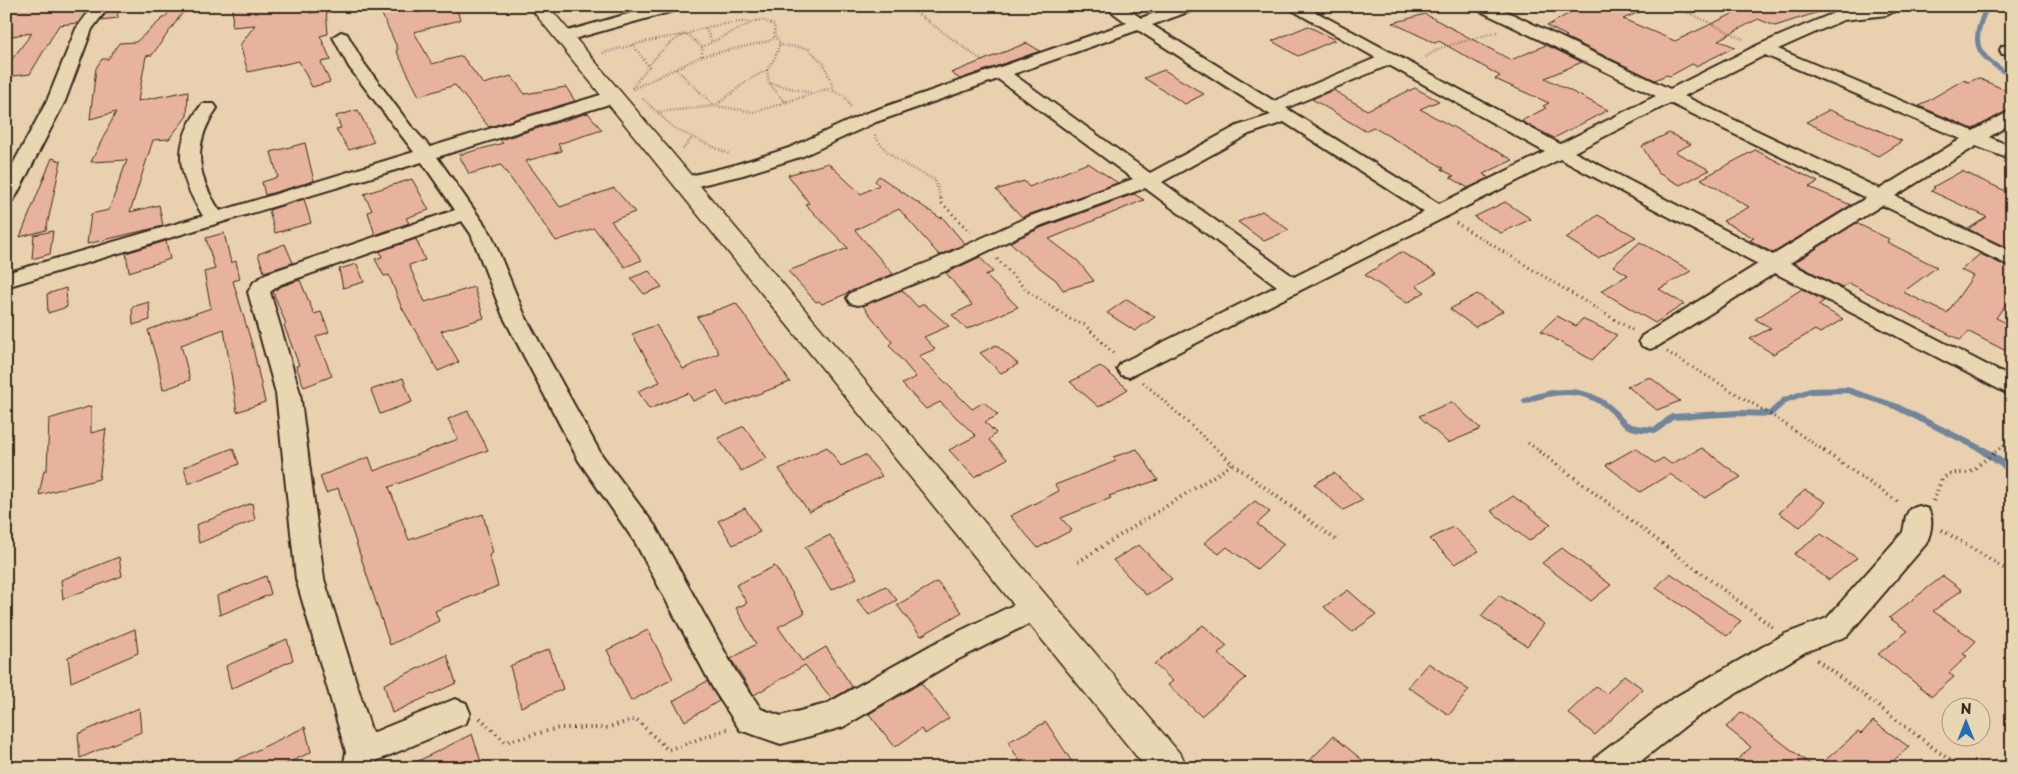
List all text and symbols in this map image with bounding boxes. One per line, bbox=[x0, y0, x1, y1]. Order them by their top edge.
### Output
north arrow bbox=[1940, 696, 1990, 746]
text: N bbox=[1960, 698, 1972, 719]

